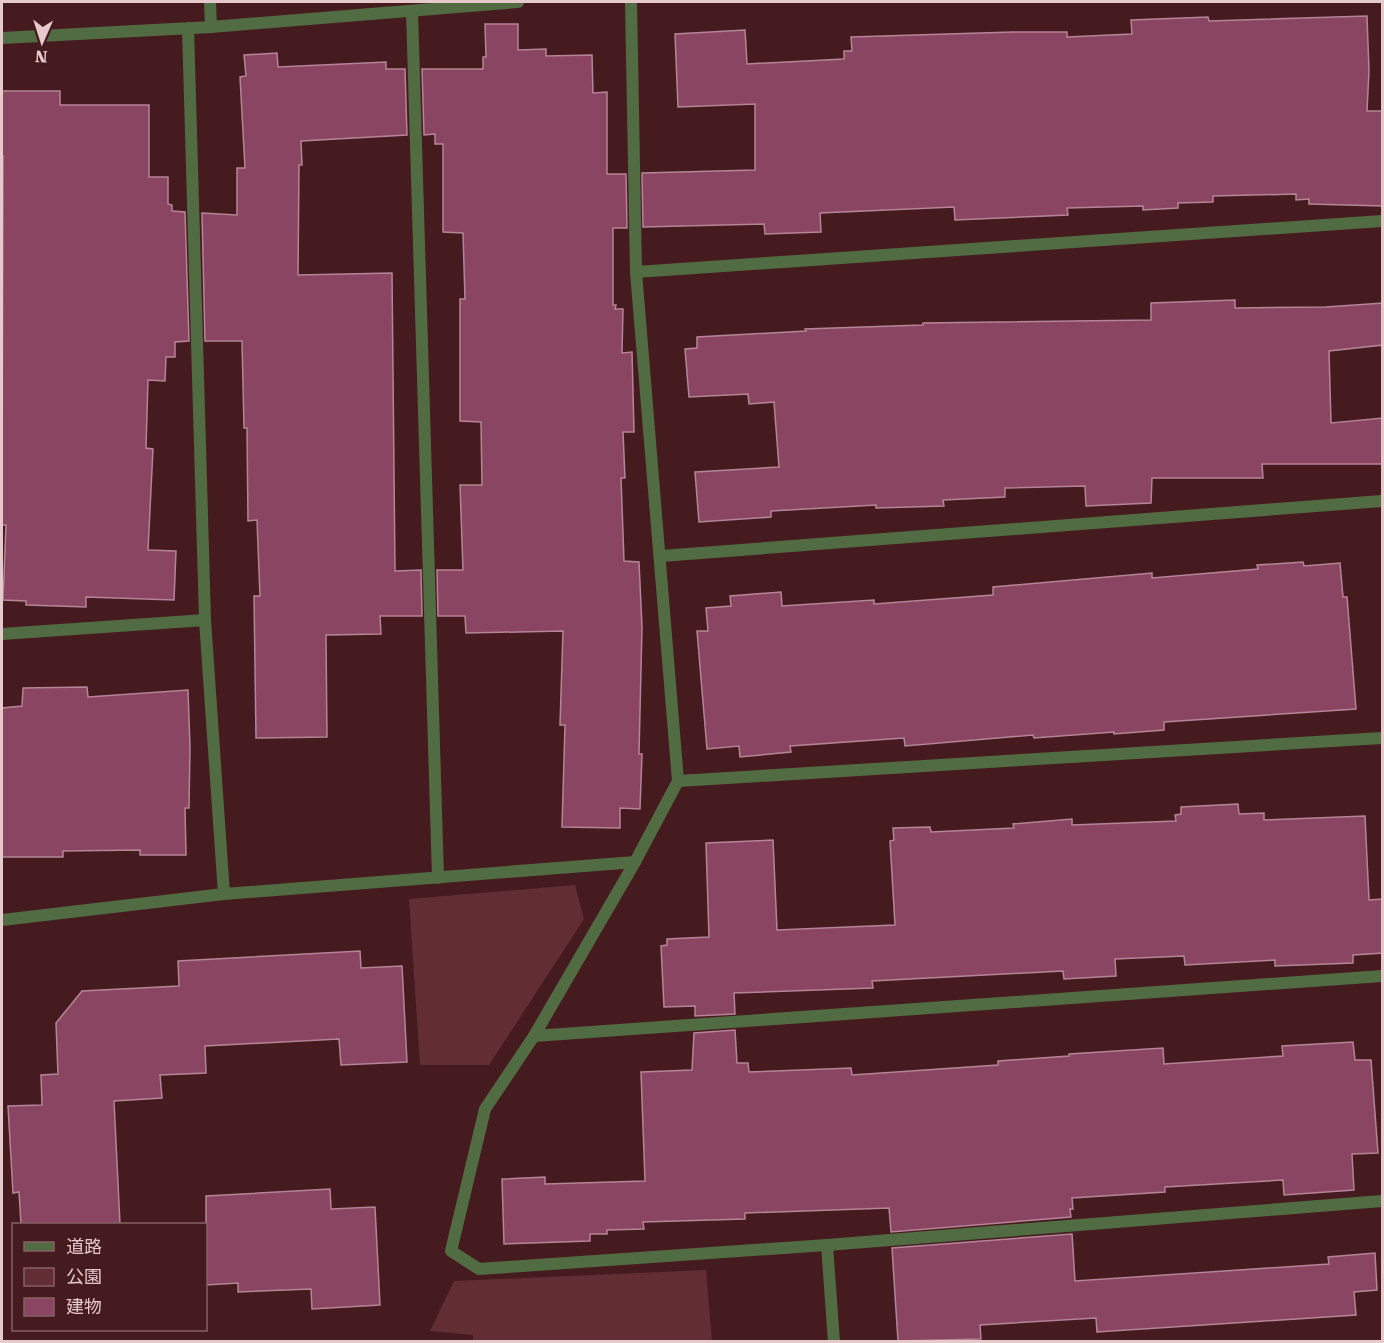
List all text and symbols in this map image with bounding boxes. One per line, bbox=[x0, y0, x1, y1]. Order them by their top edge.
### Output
north arrow bbox=[12, 12, 72, 72]
text: N bbox=[35, 47, 48, 66]
legend bbox=[12, 1223, 207, 1331]
text: 道路 bbox=[66, 1236, 102, 1257]
text: 公園 bbox=[66, 1266, 102, 1287]
text: 建物 bbox=[66, 1296, 102, 1317]

